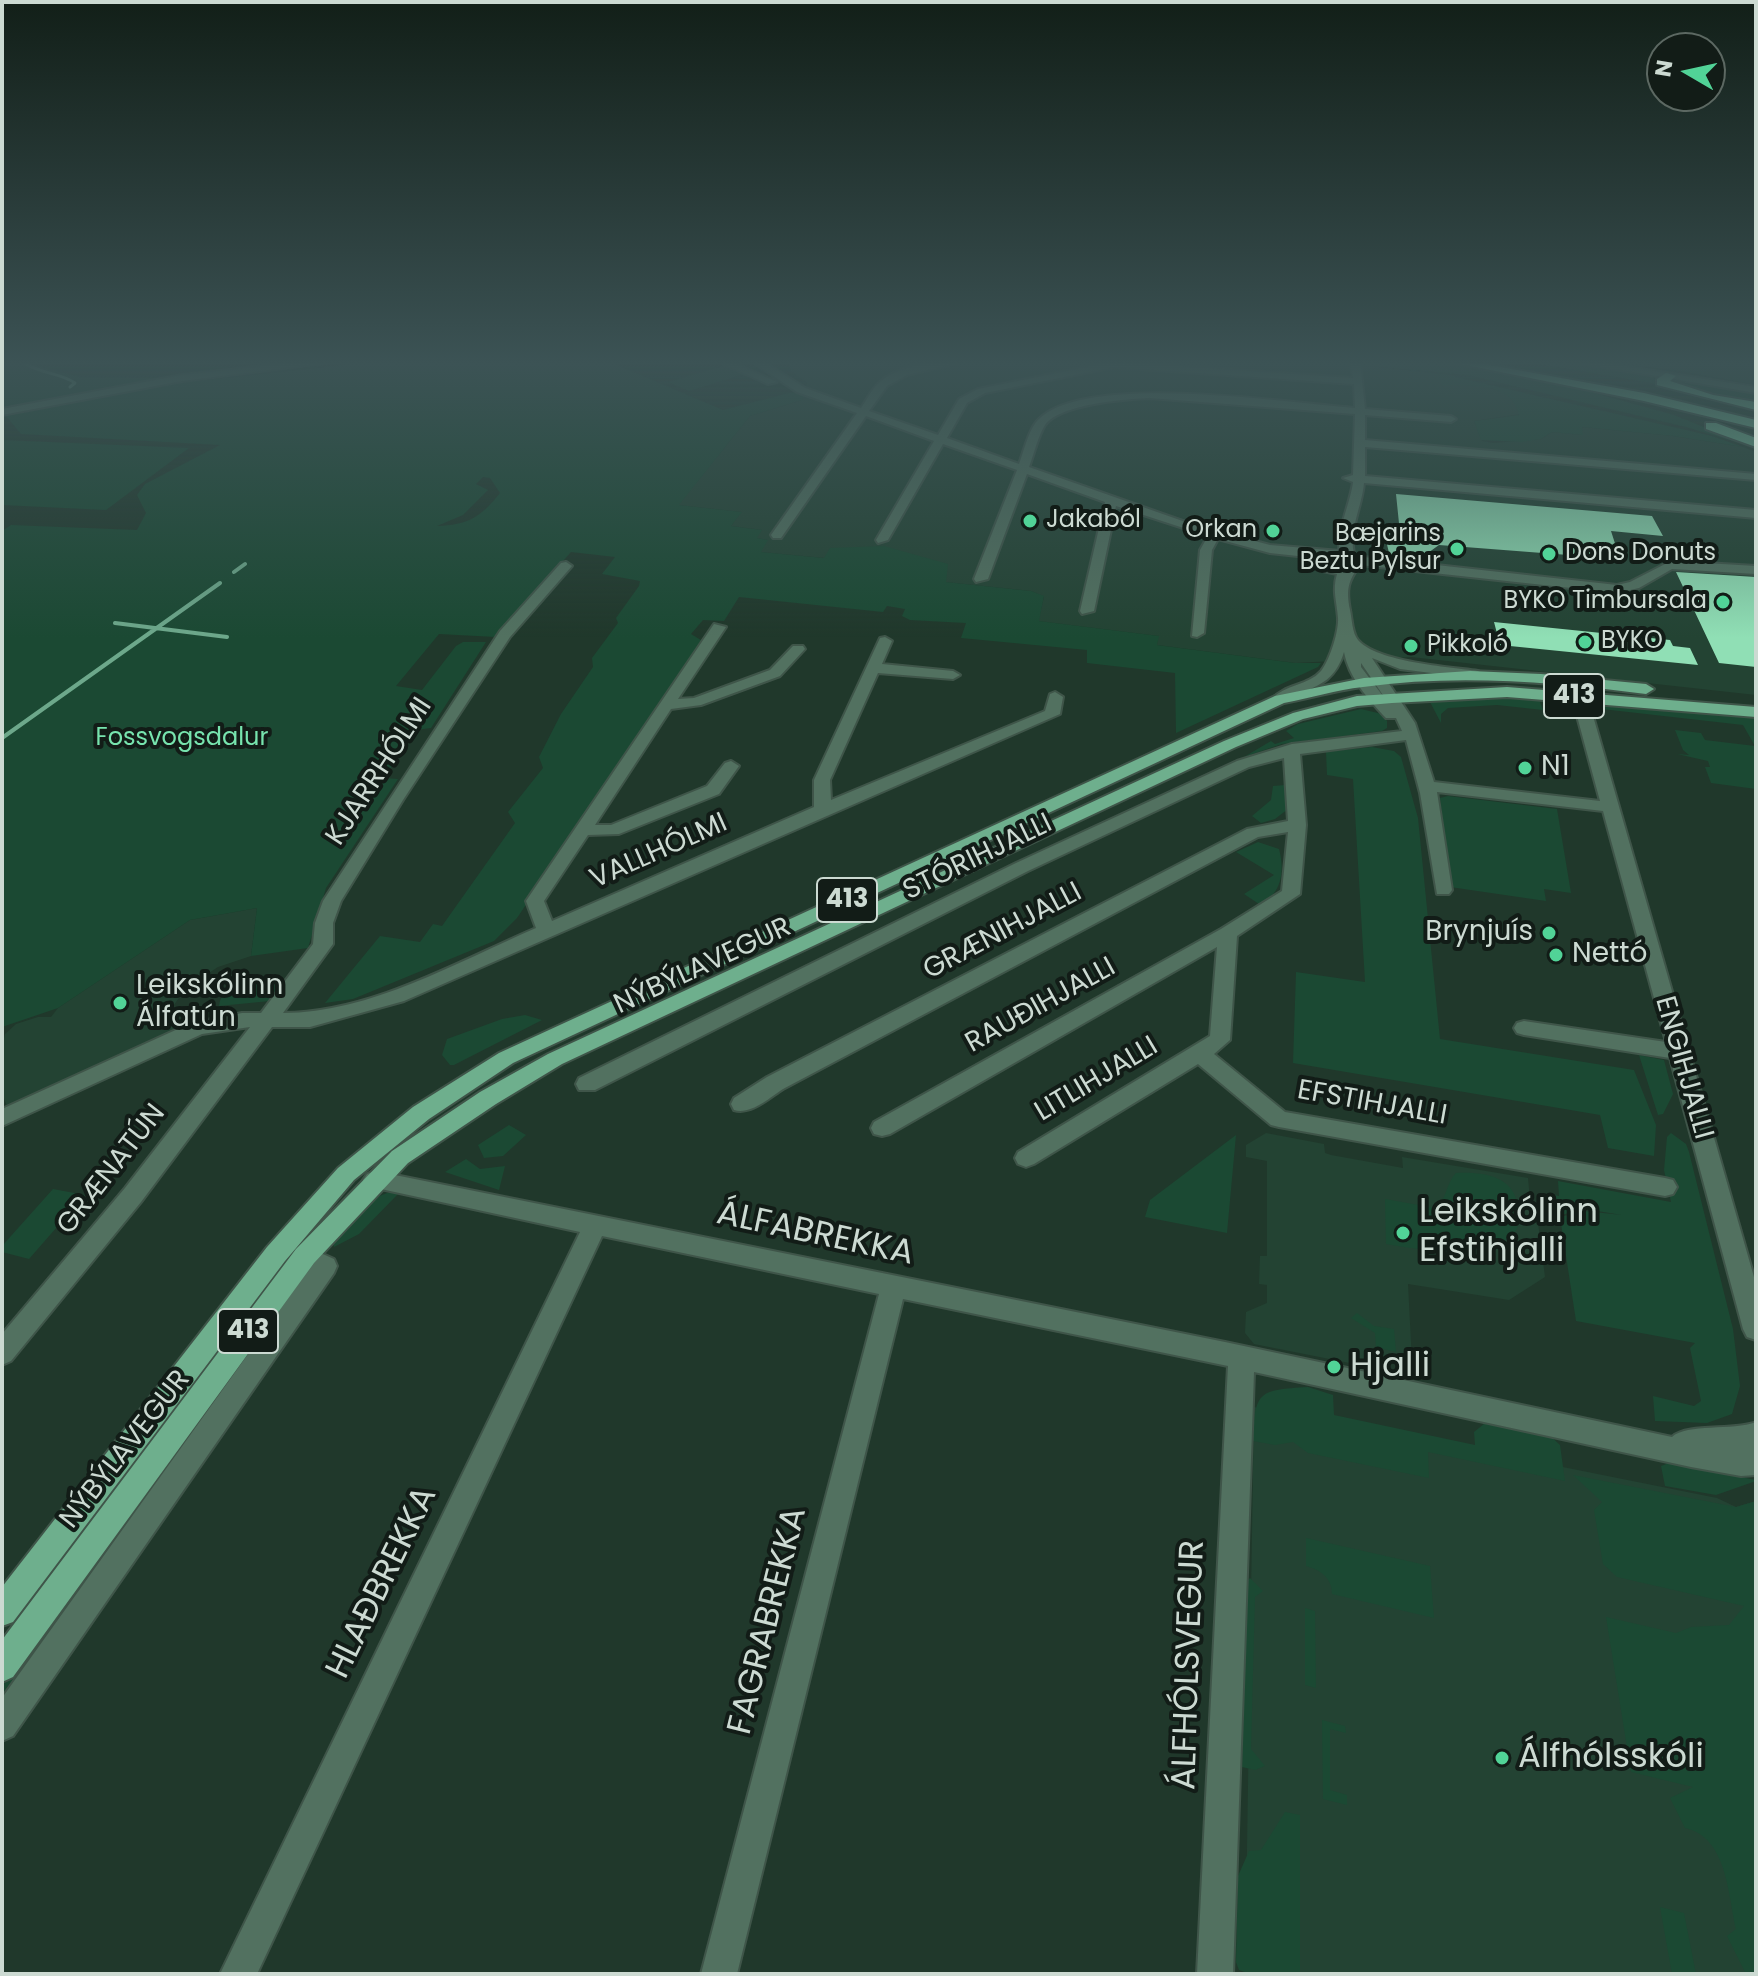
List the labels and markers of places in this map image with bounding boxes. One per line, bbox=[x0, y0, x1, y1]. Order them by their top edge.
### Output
place label: Jakaból bbox=[1046, 507, 1141, 535]
marker: Jakaból bbox=[1021, 512, 1039, 530]
place label: Orkan bbox=[1185, 517, 1257, 545]
place label: Bæjarins Beztu Pylsur bbox=[1300, 521, 1441, 577]
marker: Orkan bbox=[1264, 522, 1282, 540]
marker: Bæjarins Beztu Pylsur bbox=[1448, 540, 1466, 558]
place label: Dons Donuts bbox=[1565, 540, 1716, 568]
marker: Dons Donuts bbox=[1540, 545, 1558, 563]
place label: BYKO Timbursala bbox=[1504, 588, 1707, 616]
marker: BYKO Timbursala bbox=[1714, 593, 1732, 611]
place label: BYKO bbox=[1601, 628, 1663, 656]
place label: Pikkoló bbox=[1427, 632, 1508, 660]
marker: BYKO bbox=[1576, 633, 1594, 651]
marker: Pikkoló bbox=[1402, 637, 1420, 655]
place label: N1 bbox=[1541, 751, 1570, 785]
marker: N1 bbox=[1516, 759, 1534, 777]
place label: Brynjuís bbox=[1425, 916, 1533, 950]
marker: Brynjuís bbox=[1540, 924, 1558, 942]
place label: Nettó bbox=[1572, 938, 1647, 972]
marker: Nettó bbox=[1547, 946, 1565, 964]
place label: Leikskólinn Álfatún bbox=[136, 970, 283, 1036]
marker: Leikskólinn Álfatún bbox=[111, 994, 129, 1012]
place label: Leikskólinn Efstihjalli bbox=[1419, 1193, 1598, 1272]
marker: Leikskólinn Efstihjalli bbox=[1394, 1224, 1412, 1242]
place label: Hjalli bbox=[1350, 1347, 1430, 1387]
marker: Hjalli bbox=[1325, 1358, 1343, 1376]
place label: Álfhólsskóli bbox=[1518, 1738, 1704, 1778]
marker: Álfhólsskóli bbox=[1493, 1749, 1511, 1767]

